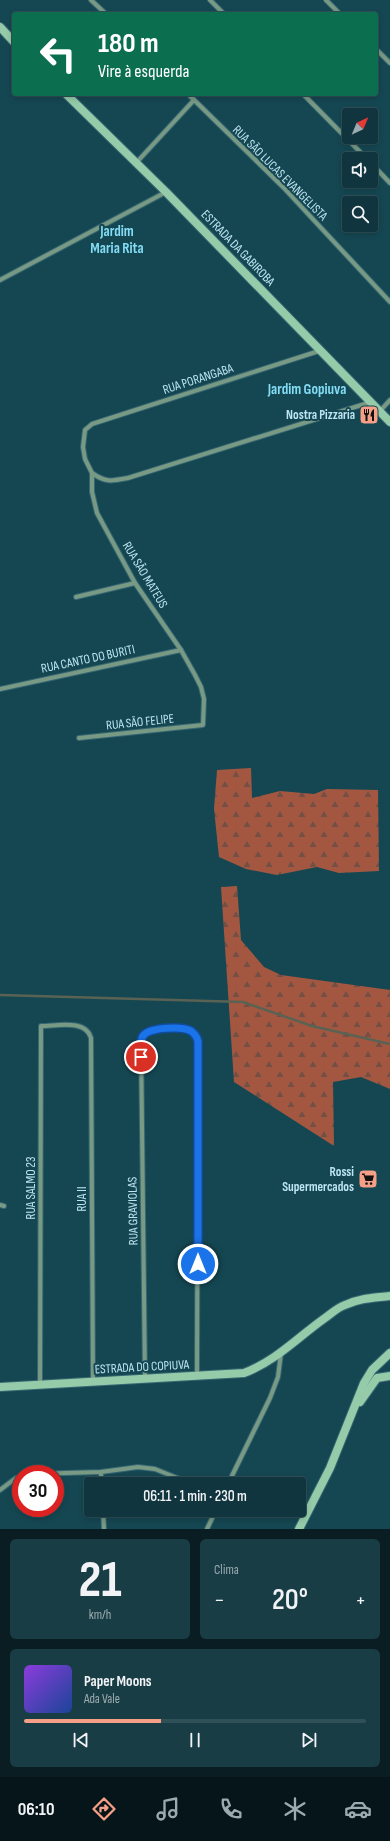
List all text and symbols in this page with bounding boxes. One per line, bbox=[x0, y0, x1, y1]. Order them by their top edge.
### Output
text: 180 m bbox=[98, 27, 158, 60]
icon: left bbox=[32, 28, 84, 80]
text: Vire à esquerda bbox=[98, 61, 189, 82]
north arrow bbox=[342, 108, 378, 144]
map controls bbox=[342, 108, 378, 232]
street label: RUA SÃO LUCAS EVANGELISTA bbox=[229, 122, 331, 224]
button: sound bbox=[342, 152, 378, 188]
button: search bbox=[342, 196, 378, 232]
street label: ESTRADA DA GABIROBA bbox=[198, 207, 279, 290]
district label: Jardim Maria Rita bbox=[90, 222, 144, 258]
street label: RUA PORANGABA bbox=[161, 360, 236, 398]
district label: Jardim Gopiuva bbox=[267, 380, 346, 399]
restaurant icon: Nostra Pizzaria bbox=[358, 404, 380, 426]
place label: Nostra Pizzaria bbox=[286, 407, 355, 423]
street label: RUA SÃO MATEUS bbox=[119, 539, 171, 612]
street label: RUA CANTO DO BURITI bbox=[40, 641, 136, 677]
street label: RUA SÃO FELIPE bbox=[105, 710, 175, 734]
pin bbox=[124, 1040, 158, 1074]
icon: arrive bbox=[130, 1046, 152, 1068]
street label: RUA SALMO 23 bbox=[23, 1157, 39, 1219]
place label: Rossi Supermercados bbox=[282, 1164, 354, 1195]
supermarket icon: Rossi Supermercados bbox=[357, 1168, 379, 1190]
street label: RUA GRAVIOLAS bbox=[124, 1176, 142, 1245]
street label: RUA II bbox=[74, 1186, 90, 1212]
position arrow bbox=[177, 1243, 219, 1285]
street label: ESTRADA DO COPIUVA bbox=[94, 1357, 190, 1377]
speed limit sign: 30 bbox=[12, 1465, 64, 1517]
text: 06:11 · 1 min · 230 m bbox=[143, 1487, 247, 1506]
text: 21 bbox=[78, 1549, 122, 1612]
text: Clima bbox=[214, 1562, 239, 1578]
text: 20° bbox=[272, 1582, 308, 1618]
text: − bbox=[214, 1587, 225, 1614]
text: + bbox=[355, 1587, 366, 1614]
text: km/h bbox=[89, 1607, 111, 1623]
text: Paper Moons bbox=[84, 1672, 152, 1691]
text: Ada Vale bbox=[84, 1691, 120, 1707]
icon: previous bbox=[70, 1729, 92, 1751]
icon: pause bbox=[184, 1729, 206, 1751]
icon: next bbox=[298, 1729, 320, 1751]
icon: directions bbox=[90, 1795, 118, 1823]
icon: music bbox=[154, 1795, 182, 1823]
icon: phone bbox=[217, 1795, 245, 1823]
icon: climate bbox=[281, 1795, 309, 1823]
icon: car bbox=[344, 1795, 372, 1823]
text: 06:10 bbox=[18, 1799, 54, 1820]

